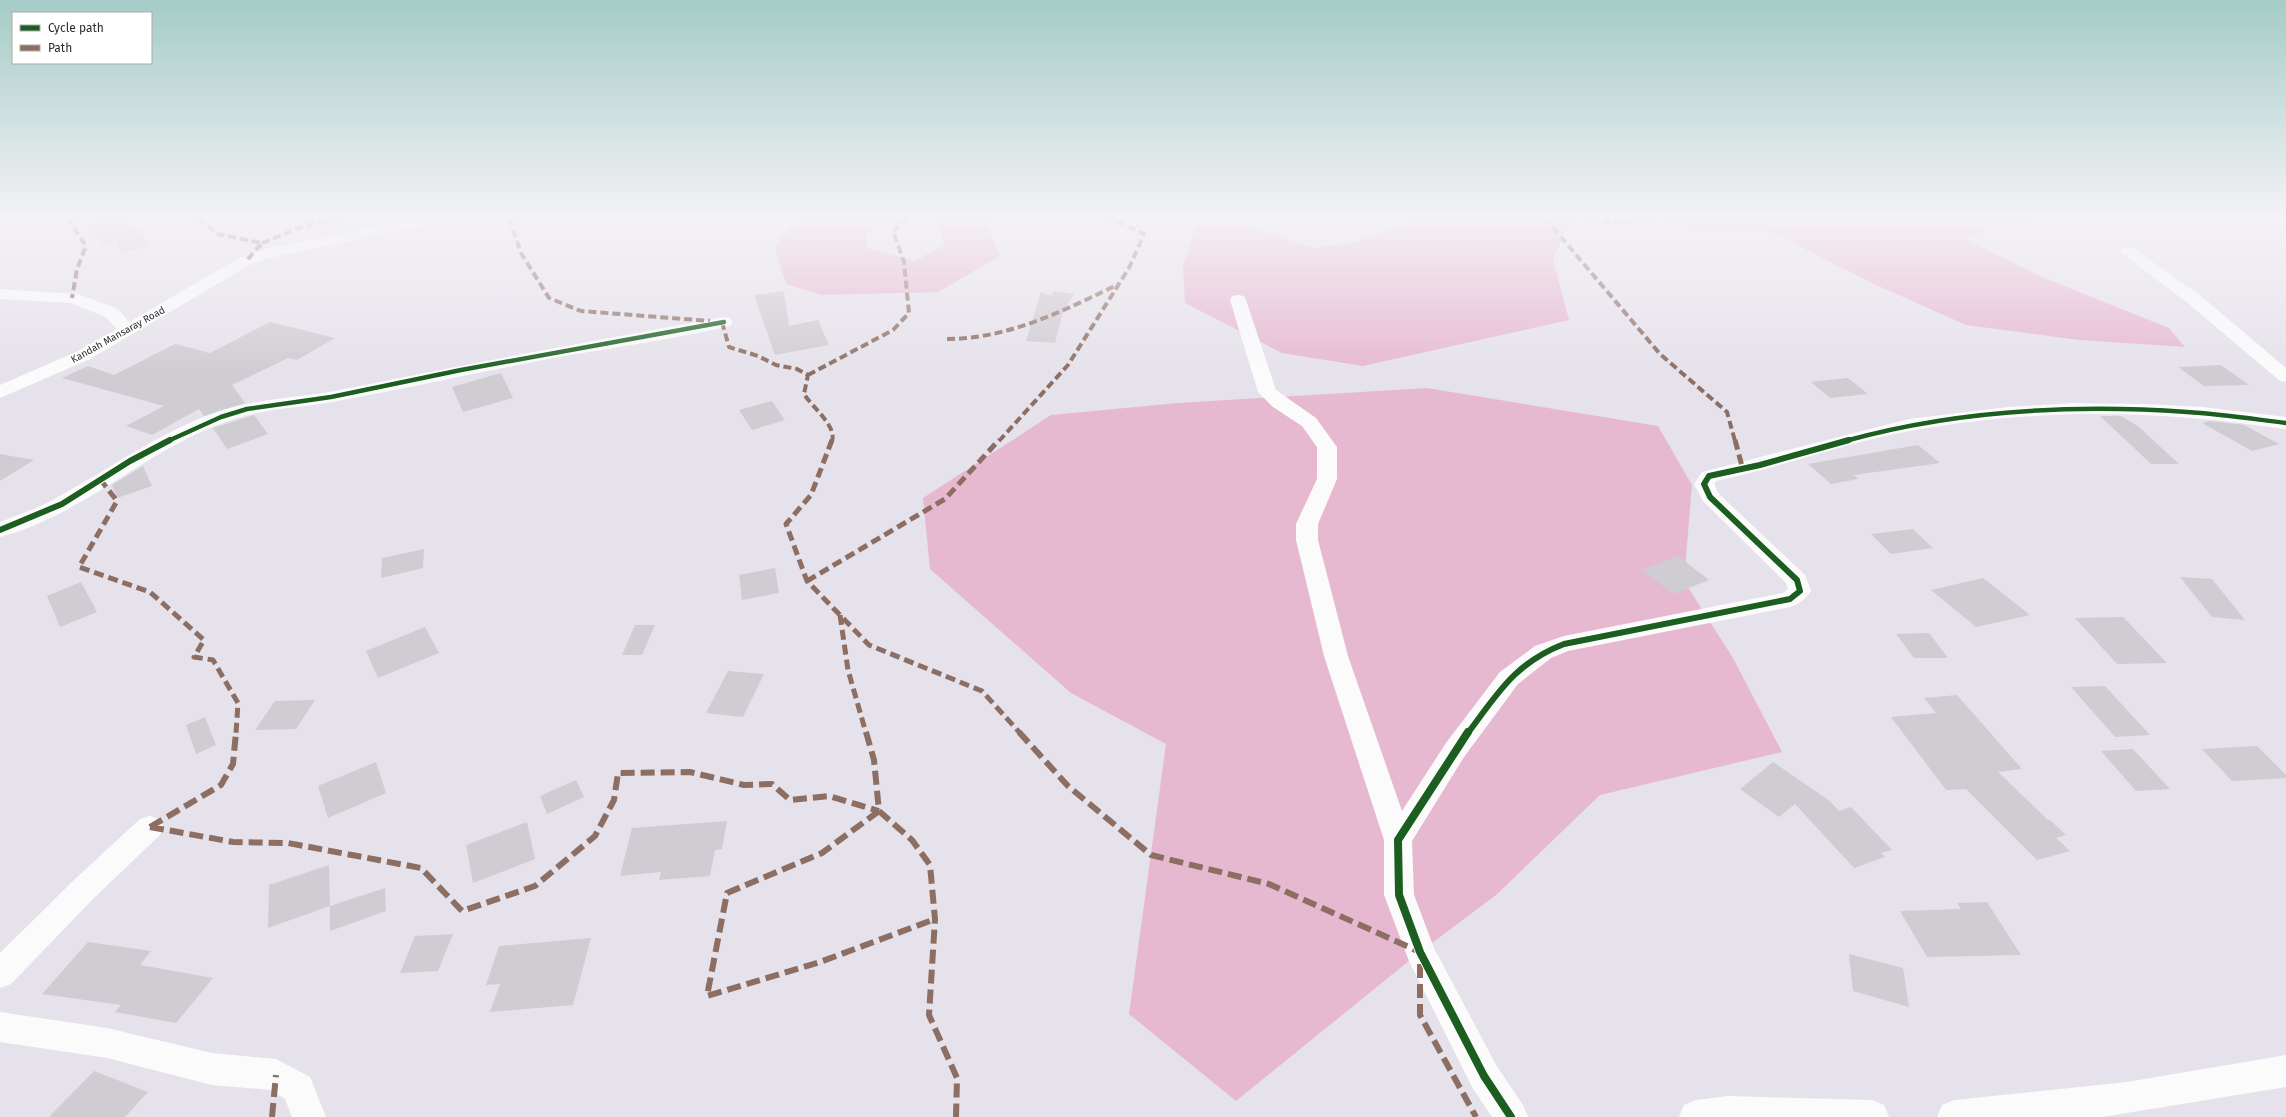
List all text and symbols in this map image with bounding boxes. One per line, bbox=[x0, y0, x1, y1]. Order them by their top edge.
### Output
legend bbox=[12, 12, 152, 64]
text: Cycle path bbox=[48, 21, 104, 35]
text: Path bbox=[48, 41, 72, 55]
street label: Kandah Mansaray Road bbox=[69, 304, 167, 366]

